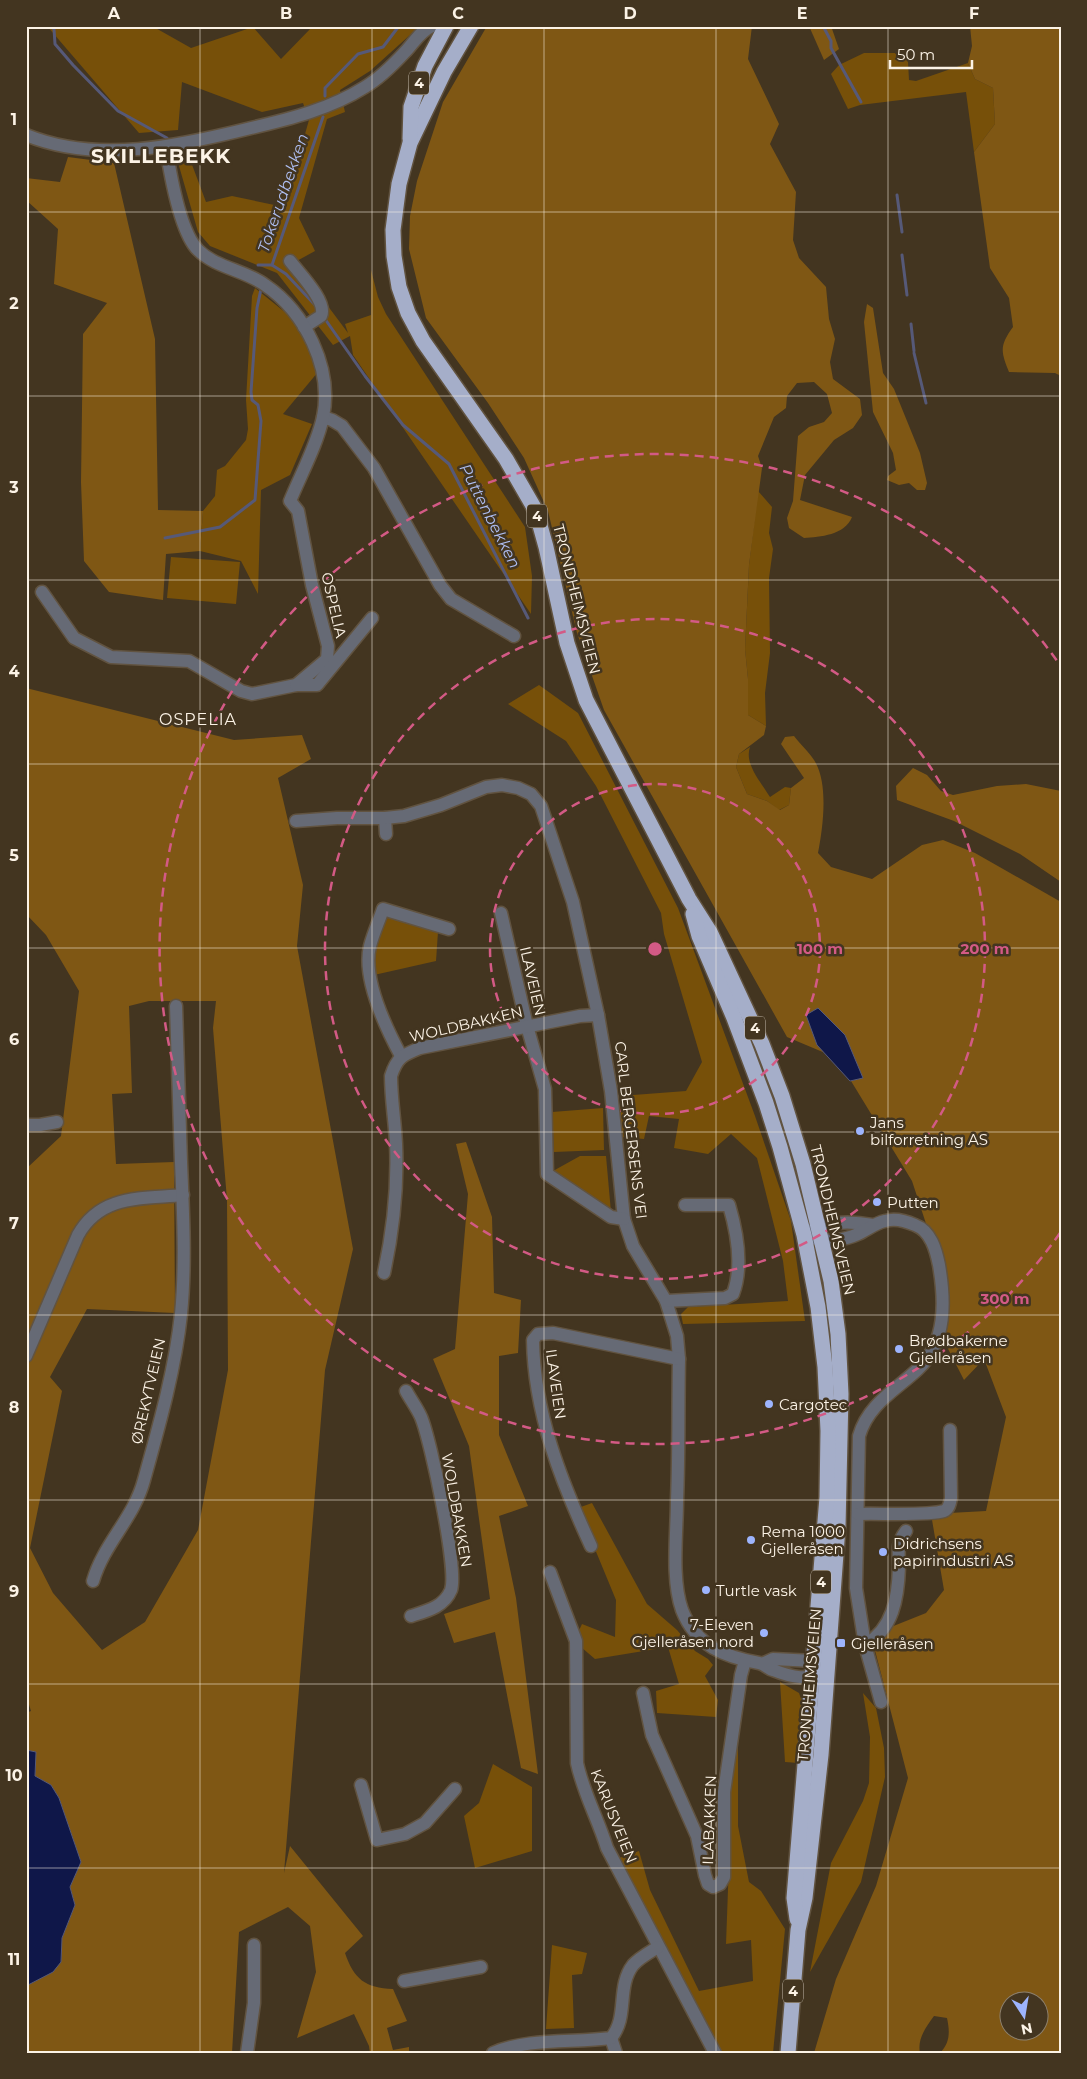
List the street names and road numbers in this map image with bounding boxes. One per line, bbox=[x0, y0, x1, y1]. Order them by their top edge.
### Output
road number: 4 bbox=[409, 72, 429, 95]
road number: 4 bbox=[527, 504, 547, 528]
street label: TRONDHEIMSVEIEN bbox=[549, 522, 605, 676]
street label: OSPELIA bbox=[317, 570, 351, 640]
street label: ILAVEIEN bbox=[516, 944, 550, 1018]
street label: WOLDBAKKEN bbox=[407, 1002, 525, 1046]
road number: 4 bbox=[745, 1016, 765, 1040]
street label: CARL BERGERSENS VEI bbox=[611, 1040, 651, 1220]
street label: TRONDHEIMSVEIEN bbox=[806, 1143, 860, 1297]
street label: ØREKYTVEIEN bbox=[127, 1336, 169, 1446]
street label: ILAVEIEN bbox=[542, 1348, 570, 1420]
street label: WOLDBAKKEN bbox=[438, 1451, 476, 1569]
road number: 4 bbox=[811, 1570, 831, 1594]
street label: TRONDHEIMSVEIEN bbox=[793, 1607, 825, 1763]
street label: KARUSVEIEN bbox=[586, 1766, 642, 1866]
street label: ILABAKKEN bbox=[698, 1775, 720, 1865]
road number: 4 bbox=[783, 1980, 803, 2002]

